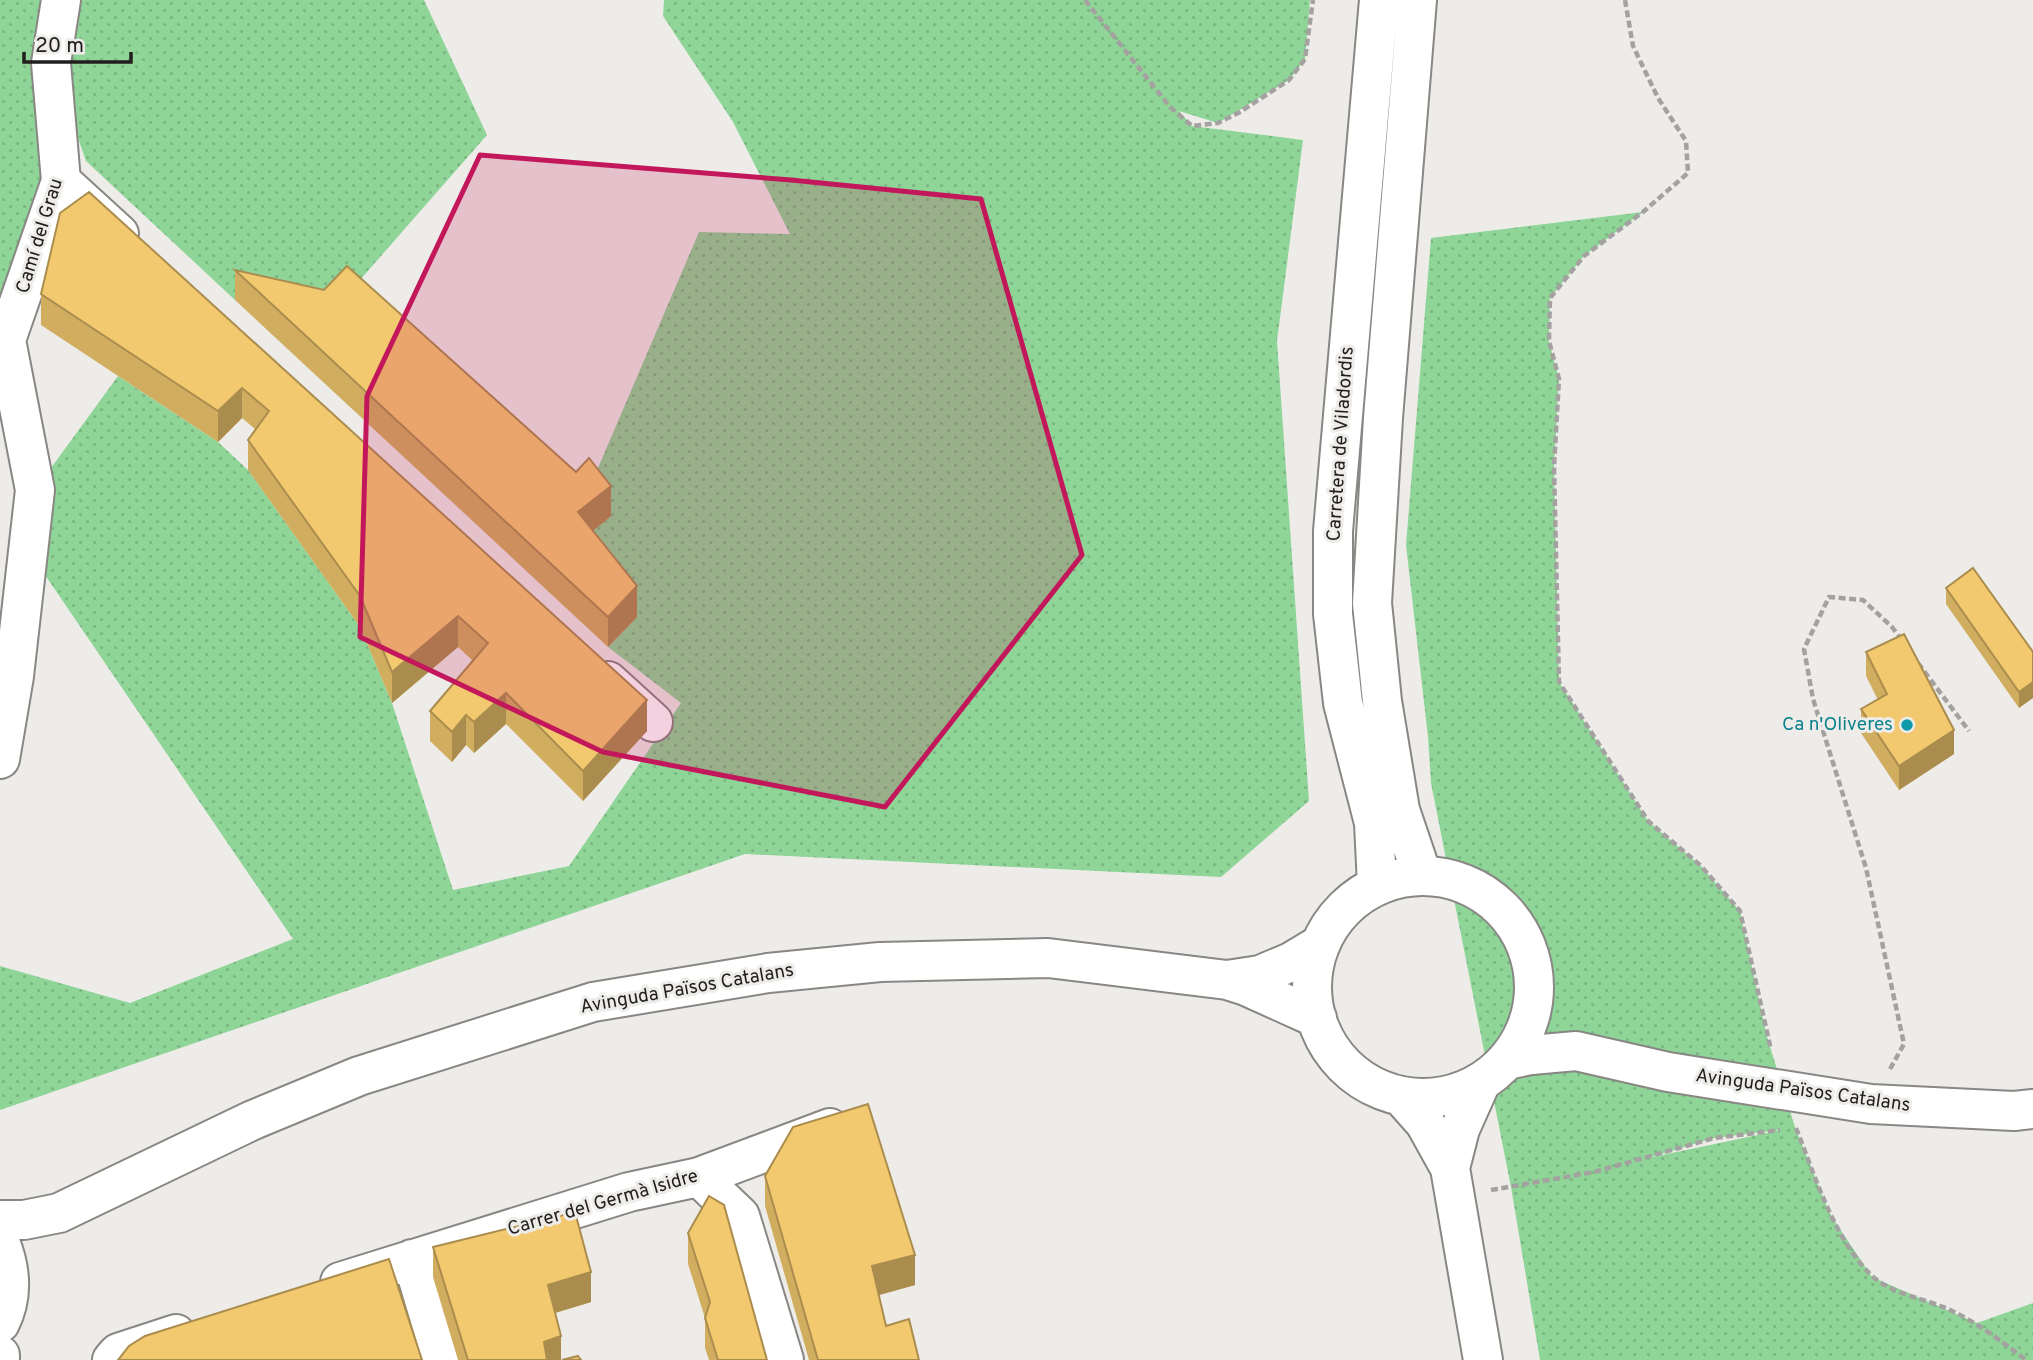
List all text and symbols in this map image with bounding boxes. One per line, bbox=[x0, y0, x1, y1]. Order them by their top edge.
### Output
scale bar bbox=[24, 21, 131, 65]
text: 20 m bbox=[35, 33, 84, 60]
street label: Camí del Grau bbox=[11, 176, 69, 296]
street label: Carretera de Viladordis bbox=[1322, 346, 1360, 542]
place label: Ca n'Oliveres bbox=[1782, 713, 1893, 737]
marker: Ca n'Oliveres bbox=[1899, 717, 1915, 733]
street label: Avinguda Països Catalans bbox=[578, 958, 796, 1020]
street label: Avinguda Països Catalans bbox=[1694, 1064, 1912, 1118]
street label: Carrer del Germà Isidre bbox=[505, 1164, 701, 1242]

